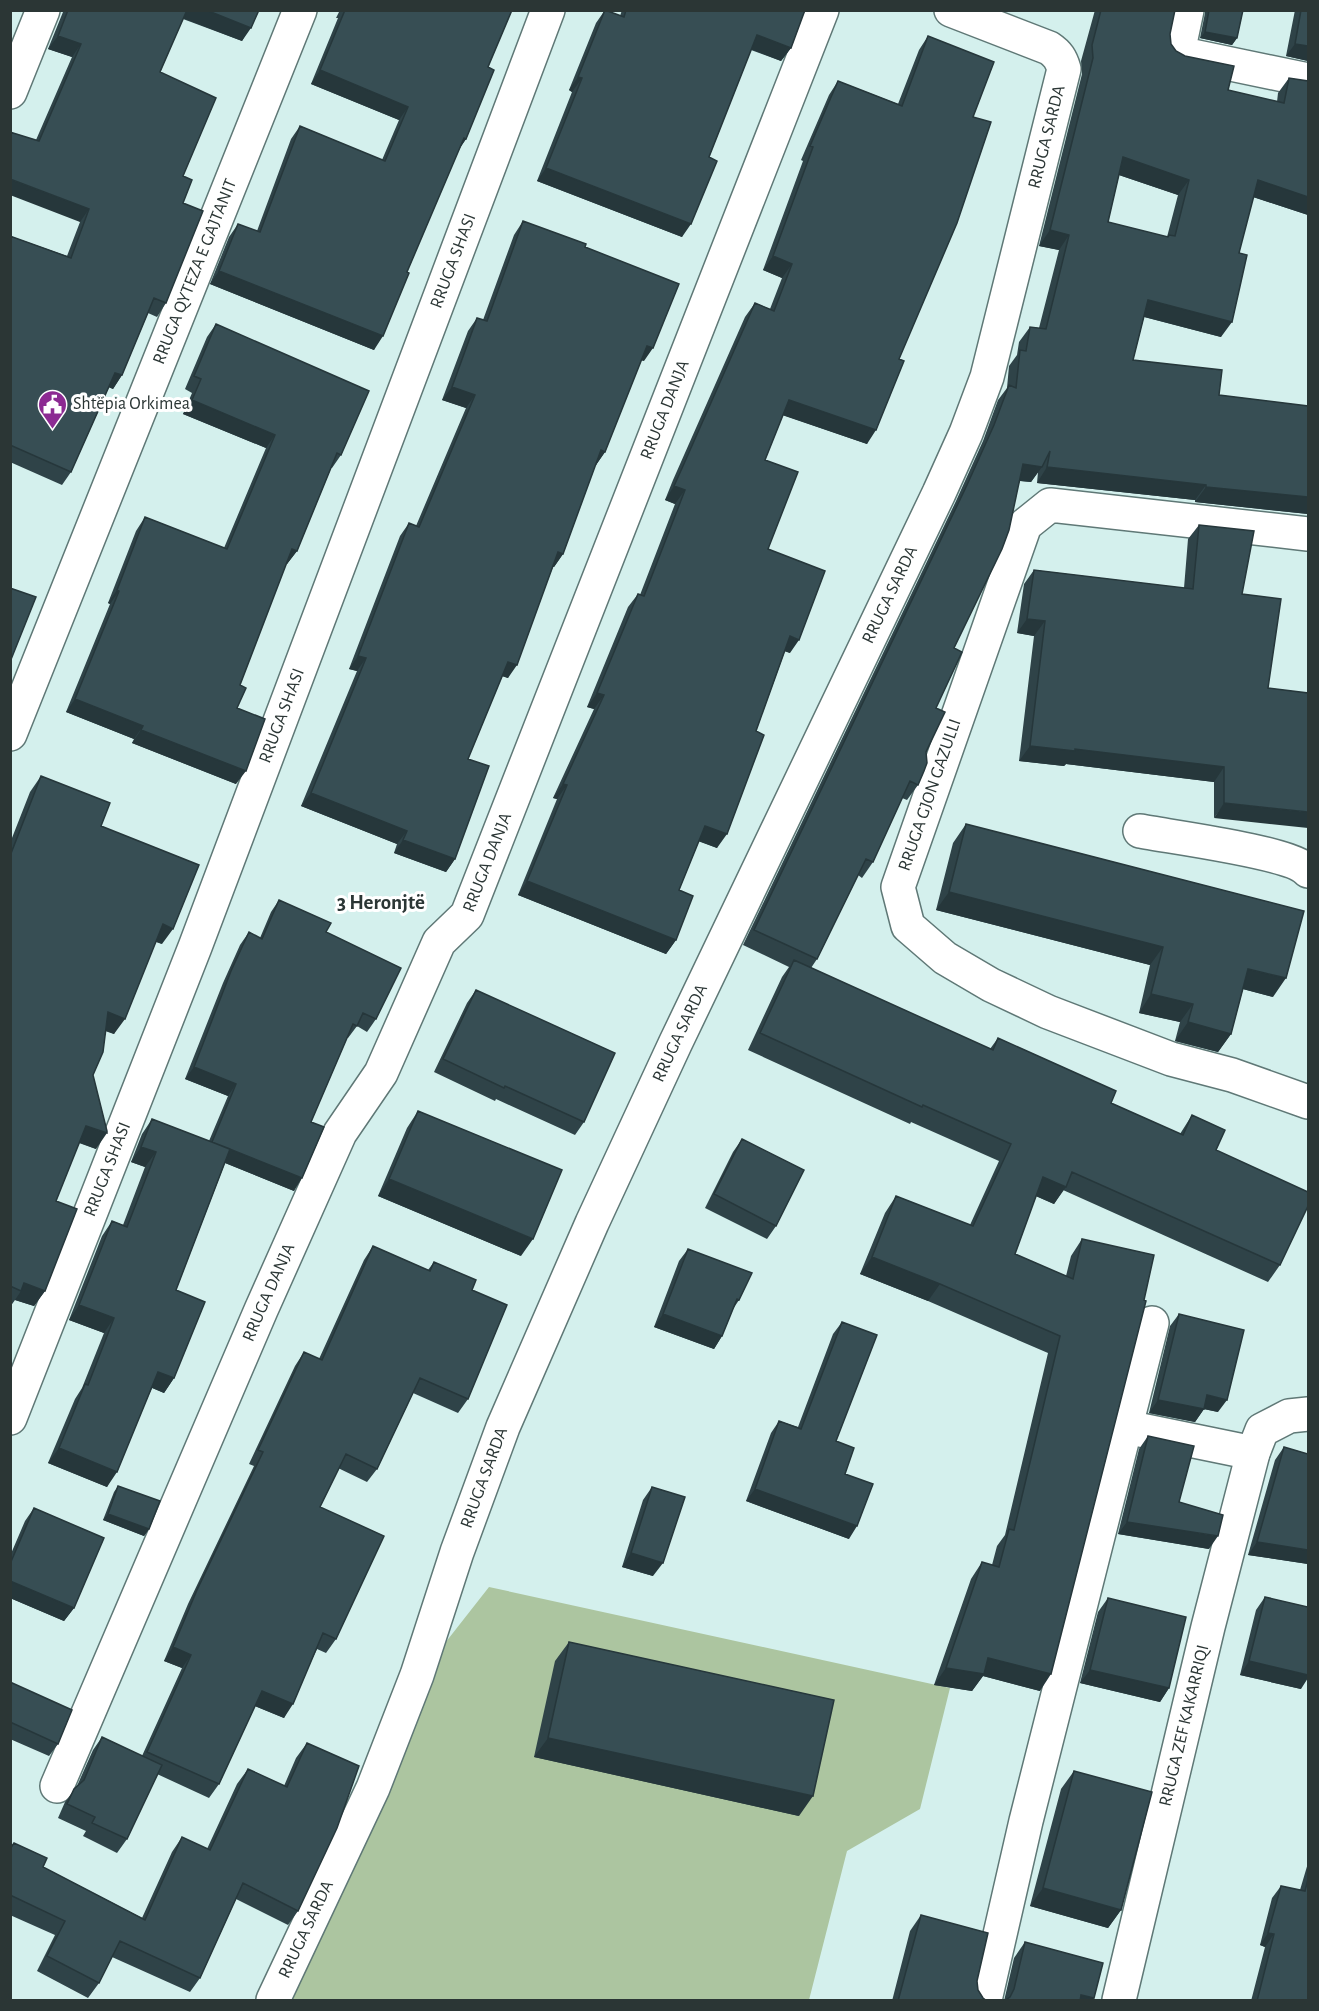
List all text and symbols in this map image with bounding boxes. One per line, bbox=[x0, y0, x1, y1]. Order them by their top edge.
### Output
street label: RRUGA SARDA bbox=[1025, 83, 1069, 191]
street label: RRUGA QYTEZA E GAJTANIT bbox=[150, 176, 240, 367]
street label: RRUGA SHASI bbox=[427, 211, 479, 311]
street label: RRUGA DANJA bbox=[638, 357, 693, 462]
public building icon: Shtëpia Orkimea bbox=[36, 388, 68, 430]
place label: Shtëpia Orkimea bbox=[73, 395, 190, 413]
street label: RRUGA SARDA bbox=[859, 543, 921, 647]
street label: RRUGA SHASI bbox=[256, 666, 308, 766]
street label: RRUGA GJON GAZULLI bbox=[896, 717, 964, 873]
street label: RRUGA DANJA bbox=[460, 810, 515, 915]
district label: 3 Heronjtë bbox=[337, 892, 425, 913]
street label: RRUGA SARDA bbox=[650, 981, 711, 1085]
street label: RRUGA SHASI bbox=[81, 1120, 134, 1219]
street label: RRUGA DANJA bbox=[240, 1240, 299, 1344]
street label: RRUGA SARDA bbox=[458, 1425, 511, 1531]
street label: RRUGA ZEF KAKARRIQI bbox=[1156, 1643, 1212, 1808]
street label: RRUGA SARDA bbox=[276, 1877, 337, 1981]

